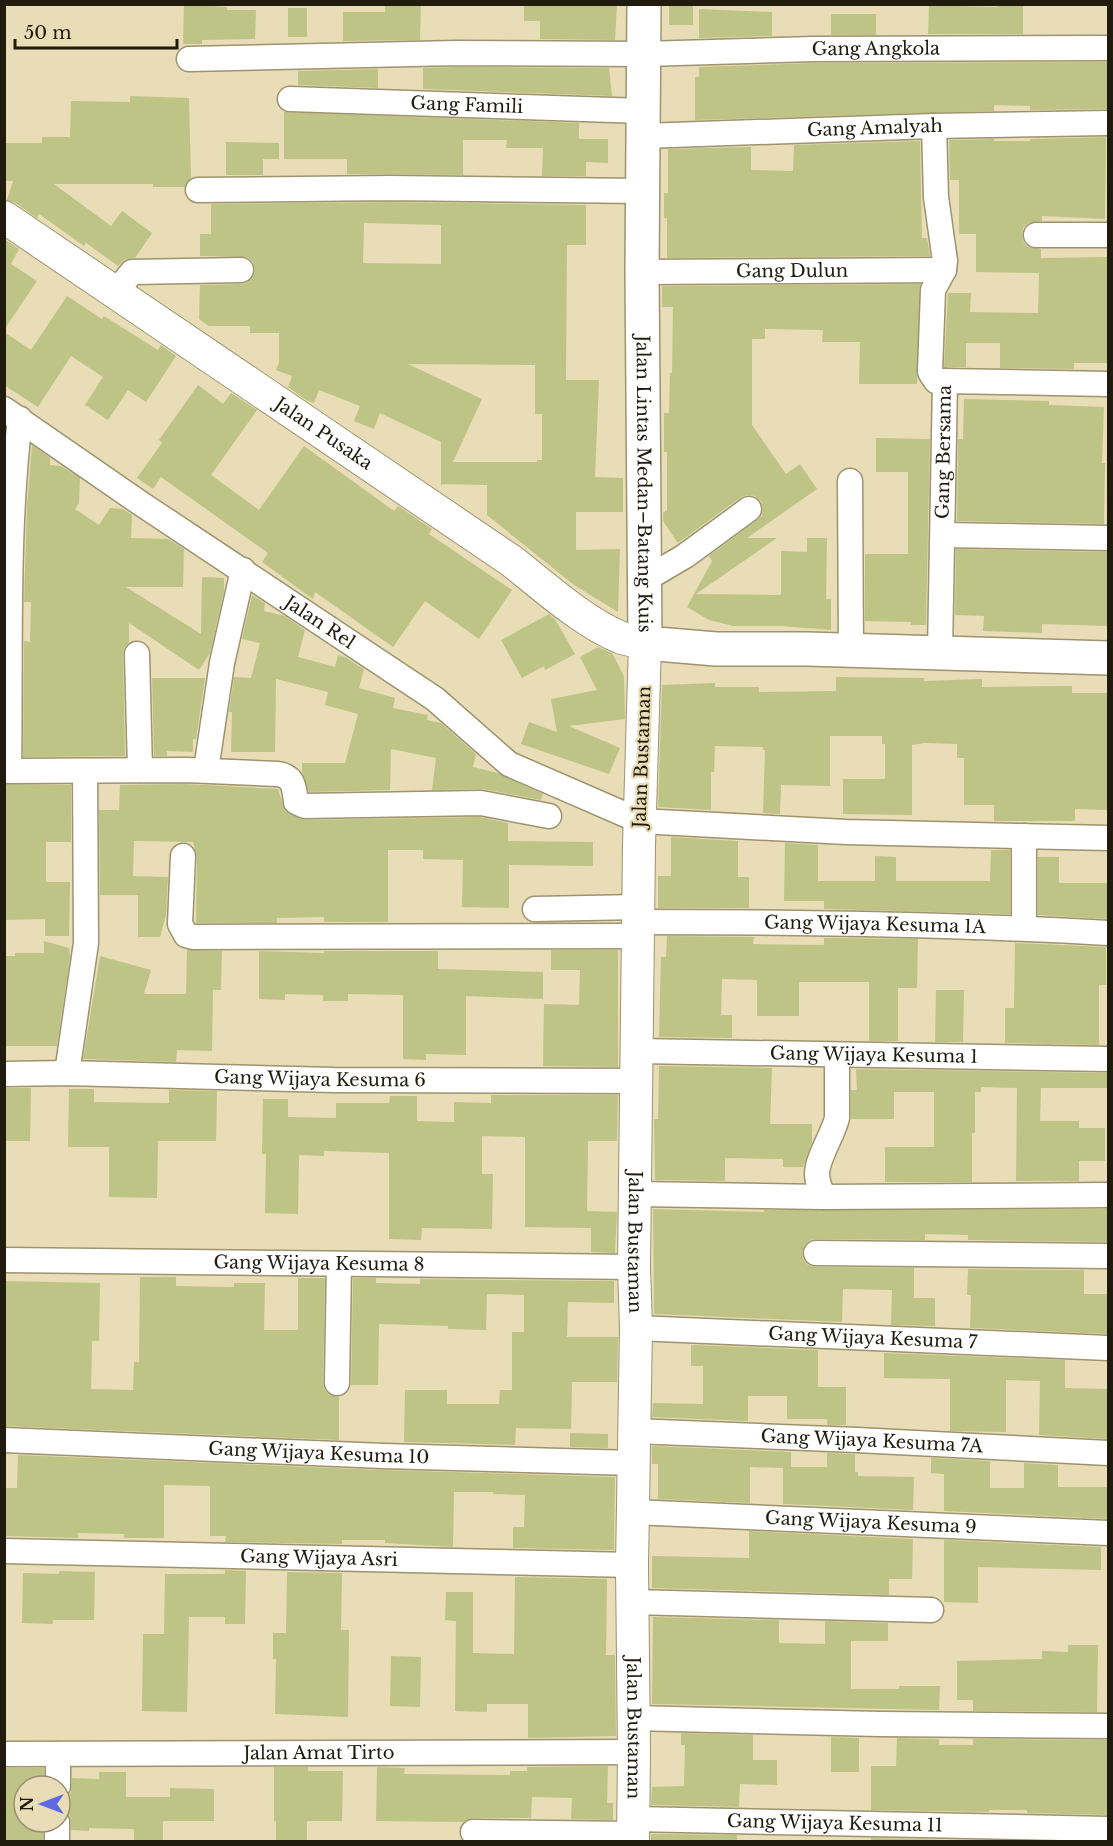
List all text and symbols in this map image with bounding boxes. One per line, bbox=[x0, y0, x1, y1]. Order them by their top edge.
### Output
scale bar bbox=[15, 12, 177, 50]
text: 50 m bbox=[24, 22, 72, 44]
street label: Gang Angkola bbox=[812, 38, 940, 60]
street label: Gang Famili bbox=[410, 92, 524, 118]
street label: Gang Amalyah bbox=[807, 115, 943, 141]
street label: Gang Dulun bbox=[736, 260, 848, 282]
street label: Jalan Lintas Medan–Batang Kuis bbox=[631, 333, 656, 633]
street label: Gang Bersama bbox=[931, 385, 956, 519]
street label: Jalan Pusaka bbox=[269, 391, 377, 475]
street label: Jalan Rel bbox=[279, 590, 359, 654]
street label: Jalan Bustaman bbox=[628, 686, 655, 830]
street label: Gang Wijaya Kesuma 1A bbox=[764, 912, 987, 938]
street label: Gang Wijaya Kesuma 1 bbox=[770, 1042, 978, 1068]
street label: Gang Wijaya Kesuma 6 bbox=[214, 1066, 426, 1091]
street label: Jalan Bustaman bbox=[623, 1169, 647, 1314]
street label: Gang Wijaya Kesuma 8 bbox=[213, 1251, 425, 1276]
street label: Gang Wijaya Kesuma 7 bbox=[768, 1323, 979, 1353]
street label: Gang Wijaya Kesuma 7A bbox=[760, 1425, 985, 1458]
street label: Gang Wijaya Kesuma 10 bbox=[208, 1438, 429, 1468]
street label: Gang Wijaya Kesuma 9 bbox=[765, 1507, 977, 1538]
street label: Gang Wijaya Asri bbox=[240, 1545, 398, 1571]
street label: Jalan Bustaman bbox=[622, 1655, 645, 1799]
street label: Jalan Amat Tirto bbox=[241, 1742, 395, 1764]
north arrow bbox=[12, 1774, 72, 1834]
text: N bbox=[17, 1796, 37, 1812]
street label: Gang Wijaya Kesuma 11 bbox=[727, 1810, 943, 1837]

